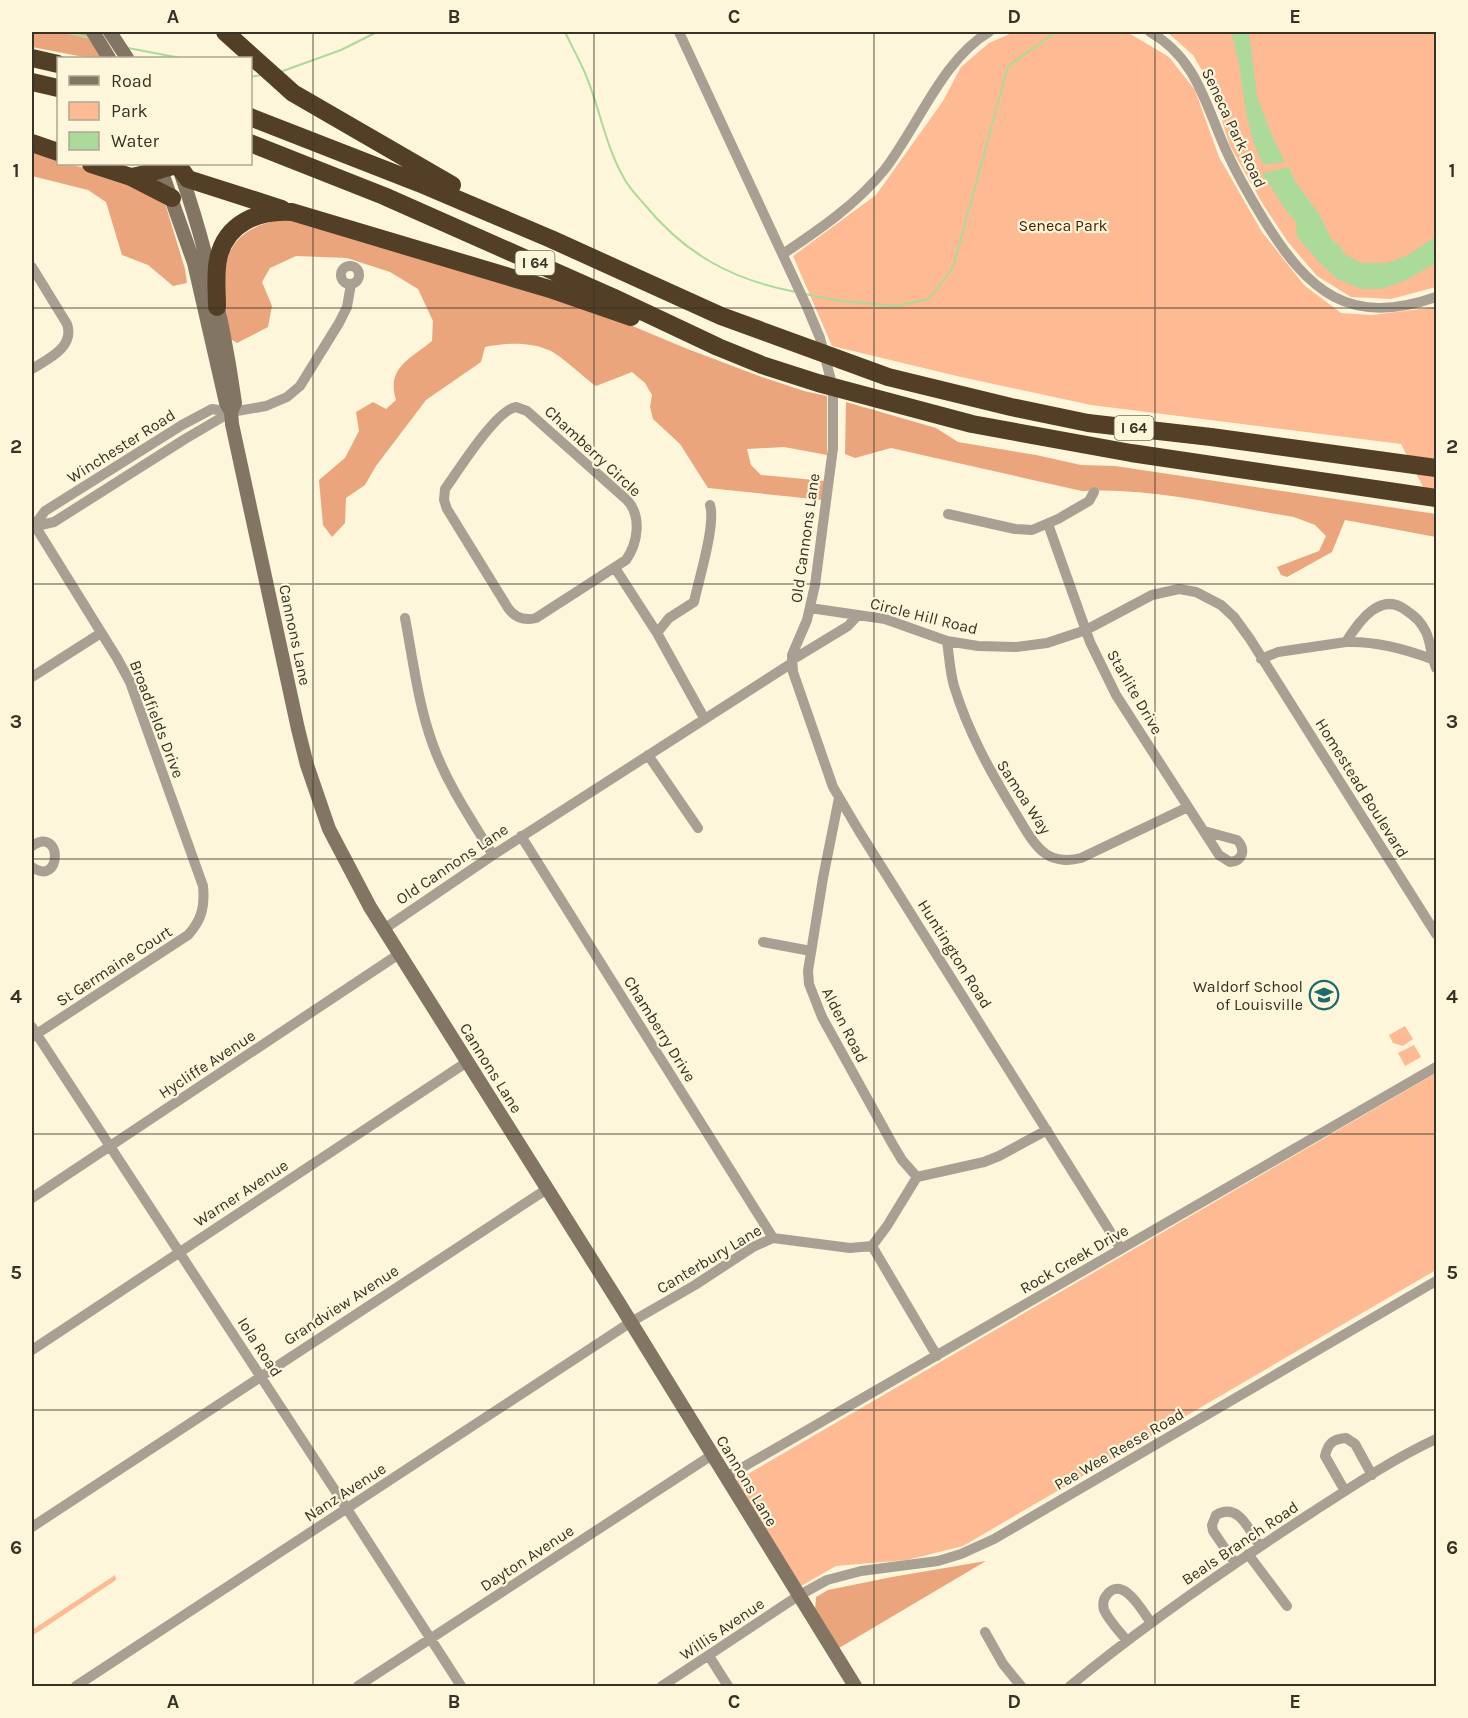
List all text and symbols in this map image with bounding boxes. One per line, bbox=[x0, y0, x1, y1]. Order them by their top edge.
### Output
text: A bbox=[167, 5, 180, 28]
text: B bbox=[448, 5, 460, 28]
text: C bbox=[728, 5, 740, 28]
text: D bbox=[1007, 5, 1021, 28]
text: E bbox=[1289, 5, 1301, 28]
legend bbox=[57, 57, 252, 165]
street label: Seneca Park Road bbox=[1198, 65, 1270, 191]
text: Road bbox=[111, 70, 152, 92]
text: Park bbox=[111, 100, 148, 122]
text: Water bbox=[111, 130, 159, 152]
text: 1 bbox=[12, 159, 20, 182]
text: 1 bbox=[1448, 159, 1456, 182]
park label: Seneca Park bbox=[1018, 216, 1108, 235]
road number: I 64 bbox=[516, 251, 554, 275]
street label: Chamberry Circle bbox=[541, 401, 645, 501]
street label: Winchester Road bbox=[63, 405, 179, 487]
road number: I 64 bbox=[1114, 416, 1154, 440]
text: 2 bbox=[10, 435, 22, 458]
text: 2 bbox=[1446, 435, 1458, 458]
street label: Old Cannons Lane bbox=[786, 472, 824, 604]
street label: Cannons Lane bbox=[275, 583, 315, 687]
street label: Circle Hill Road bbox=[868, 593, 980, 639]
street label: Starlite Drive bbox=[1103, 646, 1167, 738]
street label: Broadfields Drive bbox=[126, 657, 188, 781]
text: 3 bbox=[10, 710, 22, 733]
text: 3 bbox=[1446, 710, 1458, 733]
street label: Homestead Boulevard bbox=[1311, 715, 1413, 861]
street label: Samoa Way bbox=[993, 756, 1055, 838]
street label: Old Cannons Lane bbox=[392, 820, 512, 908]
street label: Huntington Road bbox=[914, 896, 996, 1012]
street label: St Germaine Court bbox=[53, 922, 175, 1010]
street label: Chamberry Drive bbox=[620, 973, 700, 1085]
place label: Waldorf School of Louisville bbox=[1193, 977, 1303, 1014]
school or university icon: Waldorf School of Louisville bbox=[1308, 979, 1340, 1011]
street label: Alden Road bbox=[818, 984, 872, 1066]
text: 4 bbox=[10, 985, 22, 1008]
text: 4 bbox=[1446, 985, 1458, 1008]
street label: Cannons Lane bbox=[456, 1019, 526, 1117]
street label: Hycliffe Avenue bbox=[155, 1026, 259, 1102]
street label: Warner Avenue bbox=[190, 1155, 292, 1231]
street label: Canterbury Lane bbox=[653, 1220, 765, 1298]
street label: Rock Creek Drive bbox=[1016, 1220, 1132, 1298]
text: 5 bbox=[10, 1261, 22, 1284]
street label: Grandview Avenue bbox=[280, 1261, 402, 1349]
text: 5 bbox=[1446, 1261, 1458, 1284]
street label: Iola Road bbox=[234, 1314, 286, 1380]
street label: Pee Wee Reese Road bbox=[1051, 1404, 1187, 1494]
street label: Cannons Lane bbox=[712, 1432, 782, 1530]
street label: Nanz Avenue bbox=[301, 1459, 389, 1525]
street label: Beals Branch Road bbox=[1178, 1497, 1302, 1589]
street label: Dayton Avenue bbox=[477, 1521, 577, 1595]
text: 6 bbox=[10, 1536, 22, 1559]
text: 6 bbox=[1446, 1536, 1458, 1559]
street label: Willis Avenue bbox=[676, 1594, 768, 1664]
text: A bbox=[167, 1690, 180, 1713]
text: B bbox=[448, 1690, 460, 1713]
text: C bbox=[728, 1690, 740, 1713]
text: D bbox=[1007, 1690, 1021, 1713]
text: E bbox=[1289, 1690, 1301, 1713]

